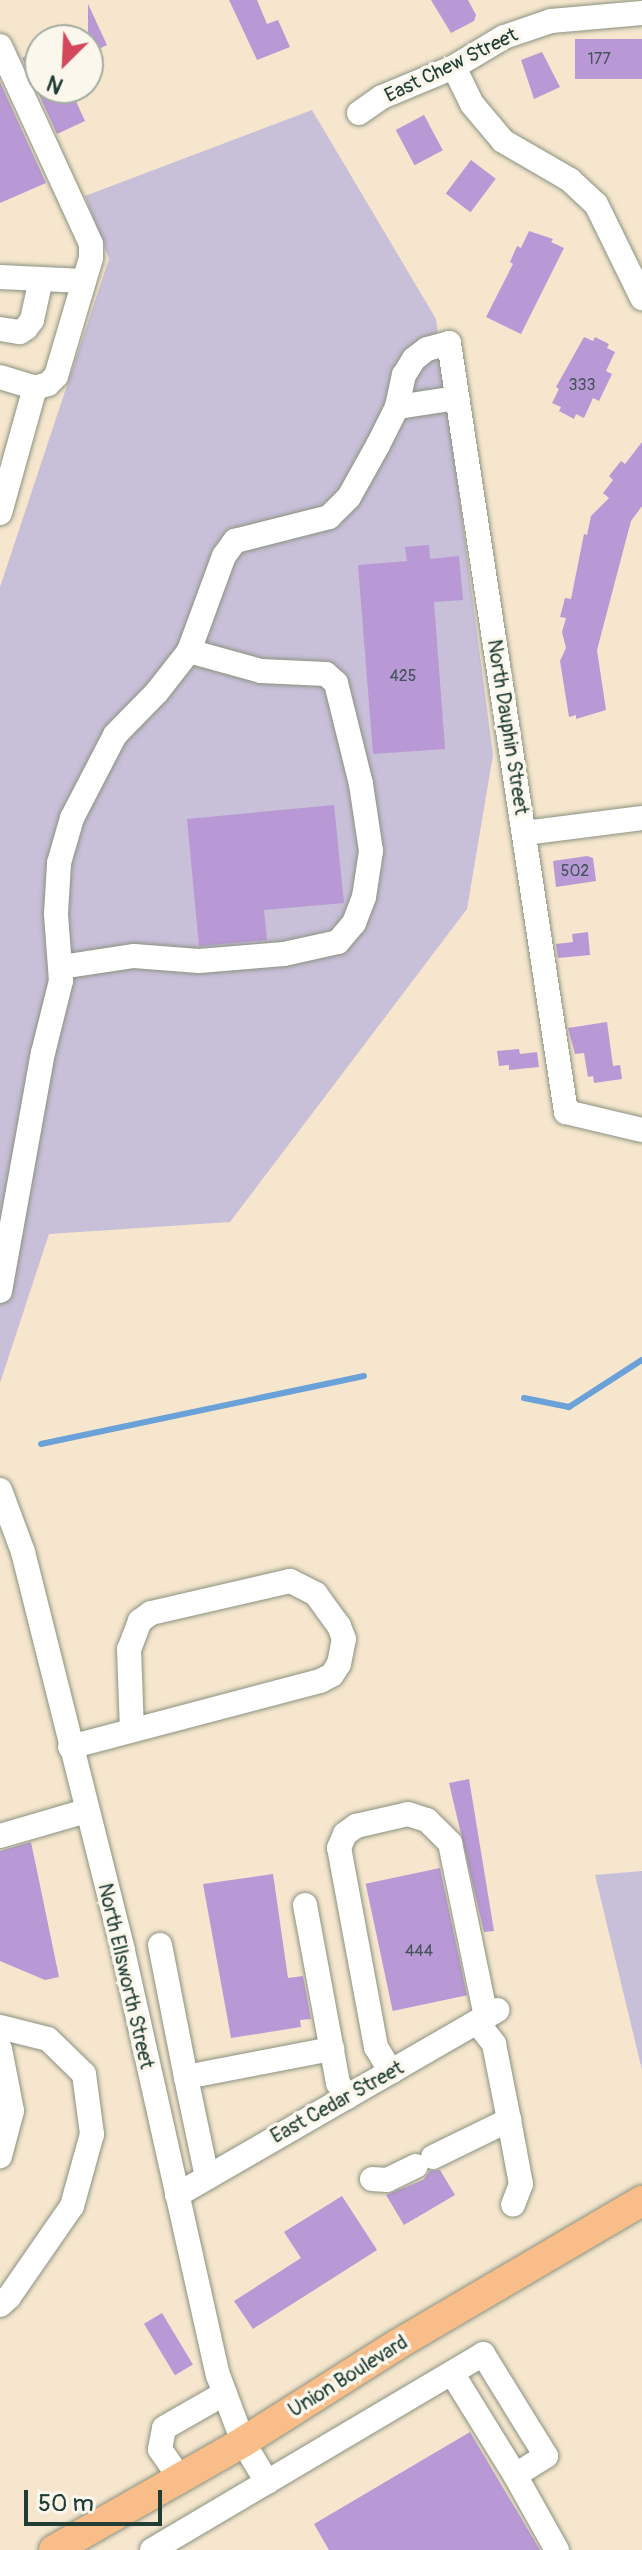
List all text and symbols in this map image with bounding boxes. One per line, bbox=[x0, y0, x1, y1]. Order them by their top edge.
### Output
street label: East Chew Street bbox=[381, 22, 521, 108]
north arrow bbox=[24, 24, 104, 104]
house number: 177 bbox=[587, 49, 611, 69]
text: N bbox=[43, 68, 68, 100]
house number: 333 bbox=[569, 375, 595, 395]
street label: North Dauphin Street bbox=[482, 638, 534, 816]
house number: 425 bbox=[390, 666, 416, 686]
house number: 502 bbox=[561, 861, 589, 881]
street label: North Ellsworth Street bbox=[93, 1881, 159, 2071]
house number: 444 bbox=[405, 1941, 433, 1961]
street label: East Cedar Street bbox=[266, 2056, 408, 2148]
street label: Union Boulevard bbox=[284, 2330, 412, 2422]
scale bar bbox=[28, 2474, 166, 2524]
text: 50 m bbox=[38, 2489, 94, 2518]

